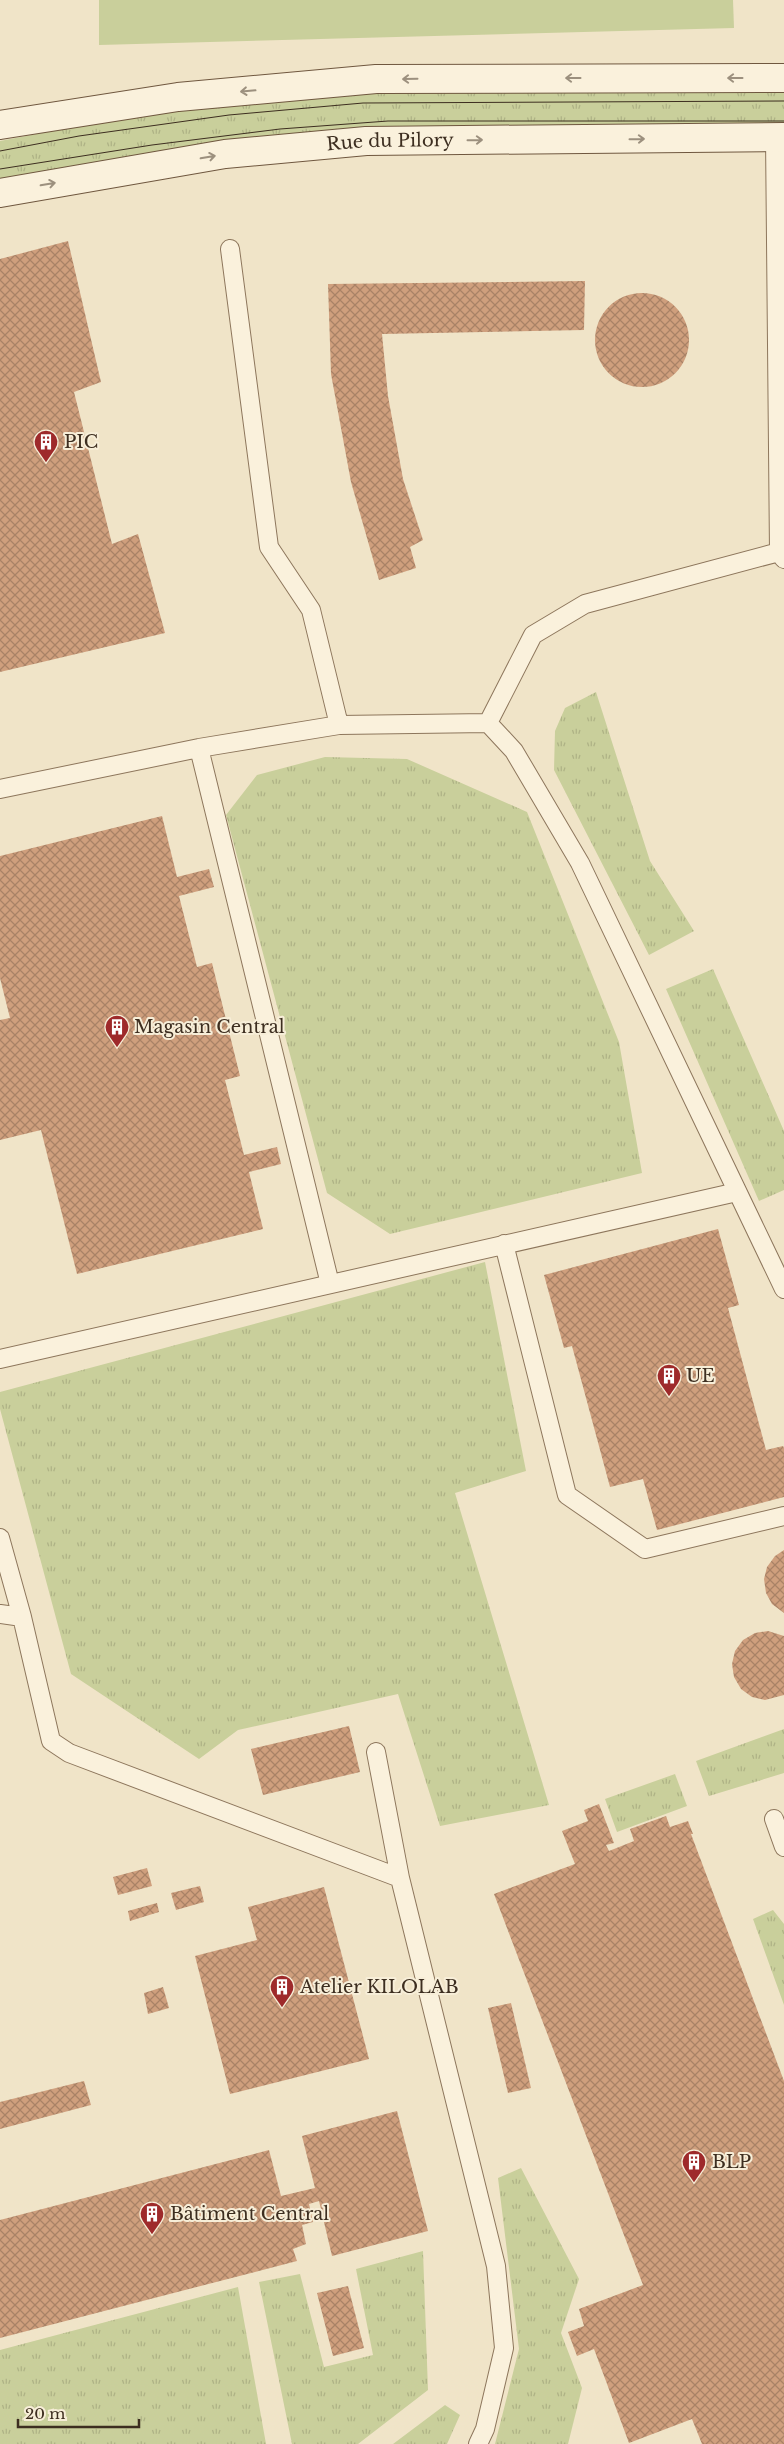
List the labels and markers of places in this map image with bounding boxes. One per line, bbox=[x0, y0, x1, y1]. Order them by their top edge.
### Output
building icon: PIC bbox=[33, 429, 59, 463]
place label: PIC bbox=[64, 431, 98, 453]
building icon: Magasin Central bbox=[104, 1014, 130, 1048]
place label: Magasin Central bbox=[134, 1016, 285, 1038]
building icon: UE bbox=[656, 1363, 682, 1397]
place label: UE bbox=[686, 1365, 715, 1387]
building icon: Atelier KILOLAB bbox=[269, 1974, 295, 2008]
place label: Atelier KILOLAB bbox=[299, 1976, 459, 1998]
building icon: BLP bbox=[681, 2149, 707, 2183]
place label: BLP bbox=[712, 2151, 751, 2173]
building icon: Bâtiment Central bbox=[139, 2201, 165, 2235]
place label: Bâtiment Central bbox=[170, 2203, 329, 2225]

